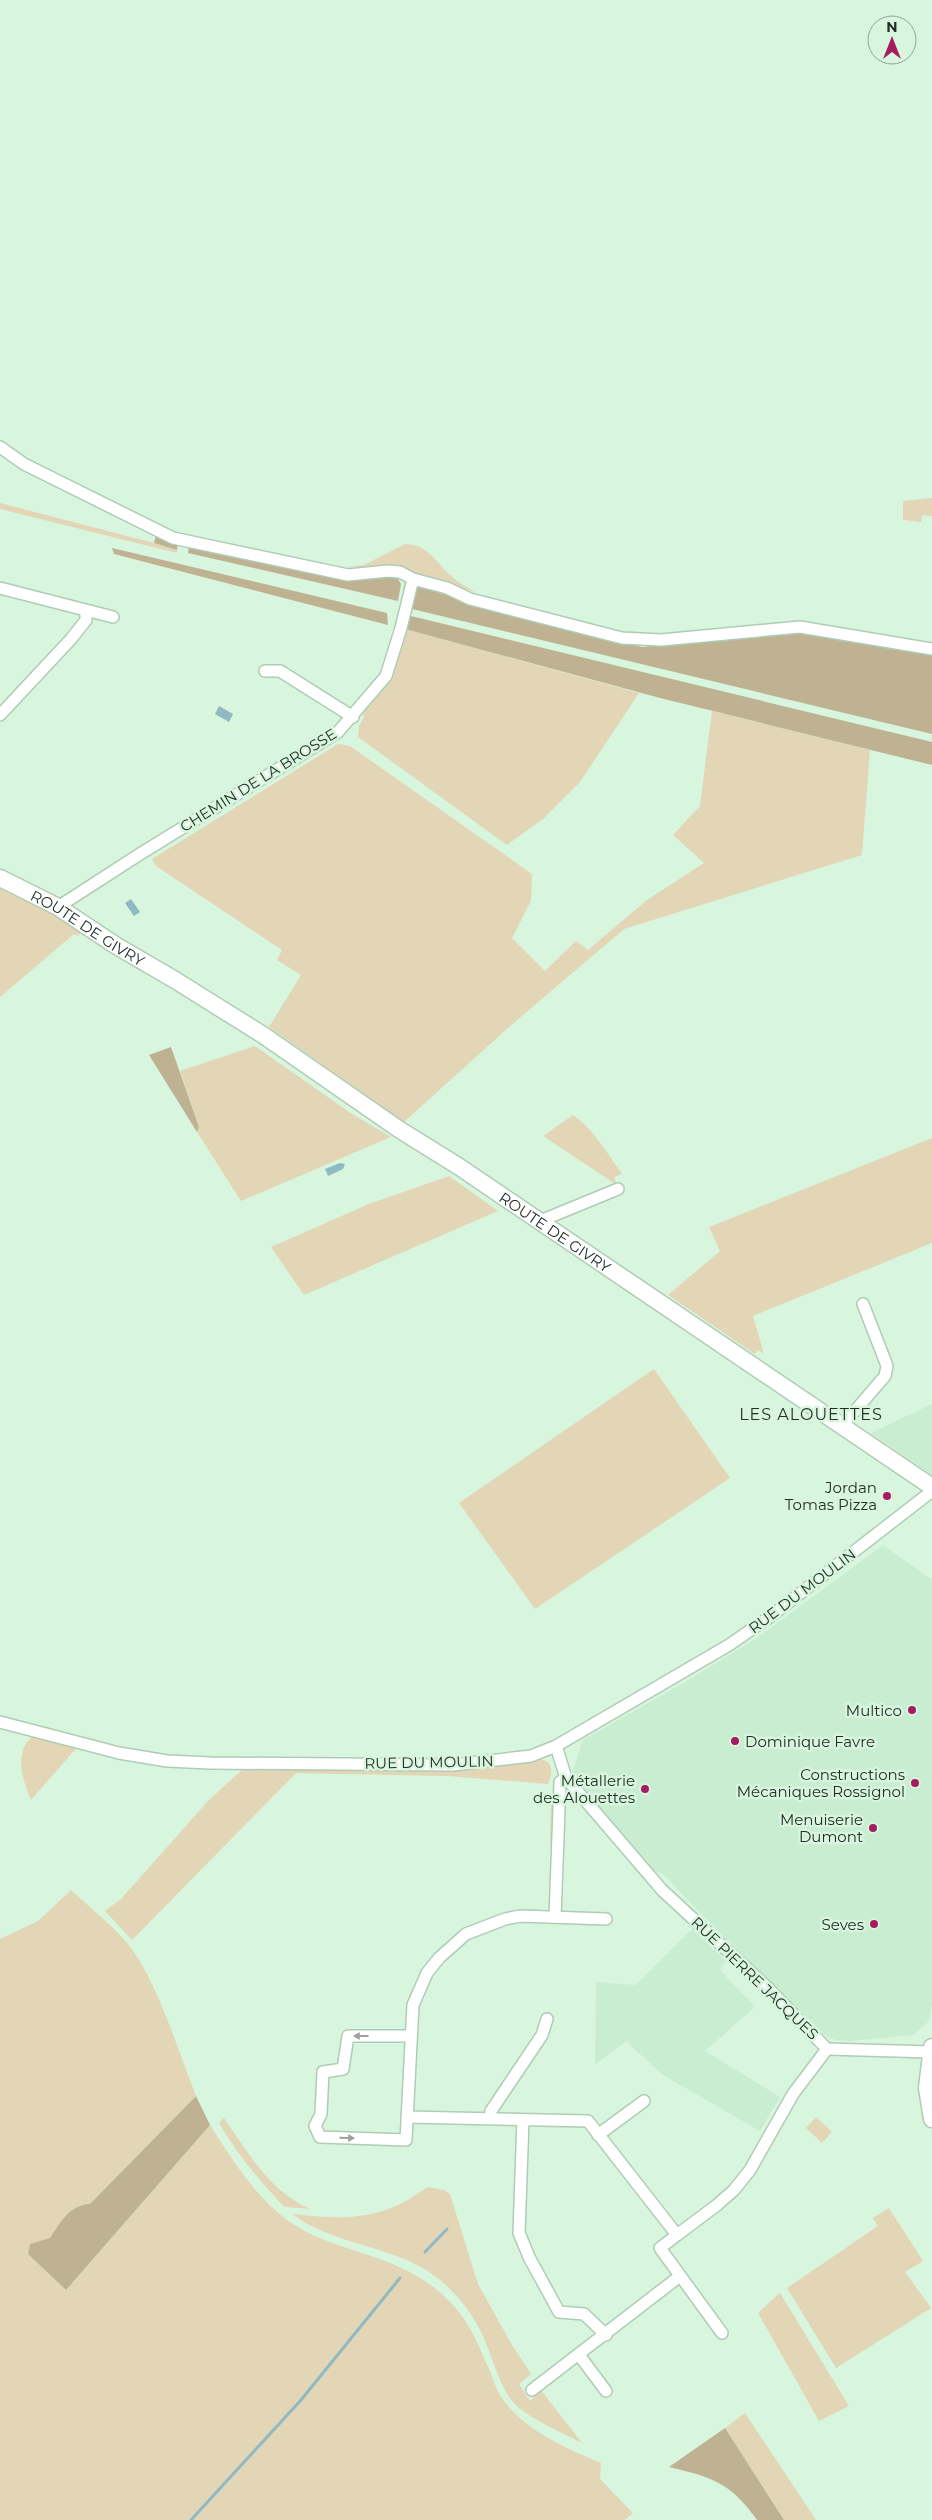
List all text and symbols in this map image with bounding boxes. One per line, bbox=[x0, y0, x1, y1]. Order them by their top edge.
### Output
north arrow bbox=[867, 15, 917, 65]
text: N bbox=[886, 18, 898, 36]
street label: CHEMIN DE LA BROSSE bbox=[176, 724, 340, 836]
street label: ROUTE DE GIVRY bbox=[28, 885, 149, 970]
street label: ROUTE DE GIVRY bbox=[496, 1187, 615, 1277]
district label: LES ALOUETTES bbox=[739, 1405, 883, 1424]
place label: Jordan Tomas Pizza bbox=[785, 1478, 877, 1514]
marker: Jordan Tomas Pizza bbox=[881, 1490, 893, 1502]
street label: RUE DU MOULIN bbox=[745, 1545, 859, 1637]
place label: Multico bbox=[846, 1701, 902, 1720]
marker: Multico bbox=[906, 1704, 918, 1716]
place label: Dominique Favre bbox=[745, 1732, 875, 1751]
marker: Dominique Favre bbox=[729, 1735, 741, 1747]
street label: RUE DU MOULIN bbox=[364, 1751, 494, 1773]
place label: Constructions Mécaniques Rossignol bbox=[737, 1765, 905, 1801]
place label: Métallerie des Alouettes bbox=[533, 1771, 635, 1807]
marker: Constructions Mécaniques Rossignol bbox=[909, 1777, 921, 1789]
marker: Métallerie des Alouettes bbox=[639, 1783, 651, 1795]
place label: Menuiserie Dumont bbox=[780, 1810, 863, 1846]
marker: Menuiserie Dumont bbox=[867, 1822, 879, 1834]
street label: RUE PIERRE JACQUES bbox=[688, 1912, 822, 2044]
place label: Seves bbox=[822, 1915, 864, 1934]
marker: Seves bbox=[868, 1918, 880, 1930]
one-way arrow bbox=[353, 2032, 369, 2040]
one-way arrow bbox=[339, 2134, 355, 2142]

